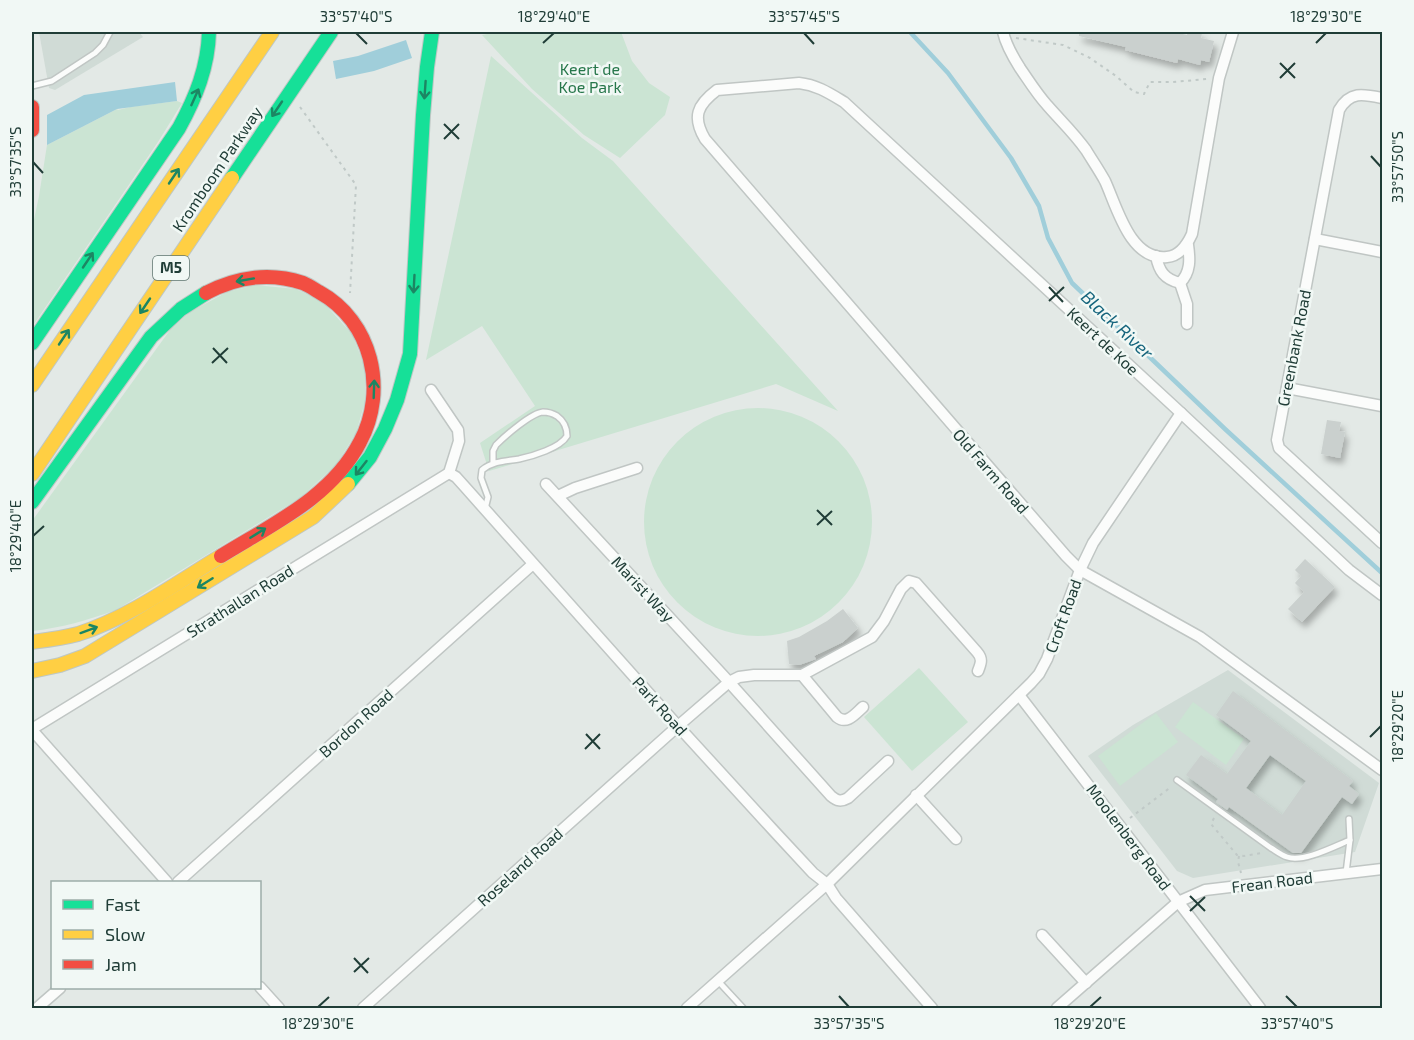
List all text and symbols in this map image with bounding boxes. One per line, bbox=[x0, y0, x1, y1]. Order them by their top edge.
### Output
text: 33°57'40"S bbox=[320, 7, 392, 25]
text: 18°29'40"E bbox=[518, 7, 590, 25]
text: 33°57'45"S bbox=[768, 7, 840, 25]
text: 18°29'30"E bbox=[1290, 7, 1362, 25]
park label: Keert de Koe Park bbox=[558, 59, 622, 96]
one-way arrow bbox=[420, 79, 431, 99]
one-way arrow bbox=[190, 89, 201, 107]
one-way arrow bbox=[271, 101, 283, 117]
street label: Kromboom Parkway bbox=[168, 102, 266, 235]
text: 33°57'35"S bbox=[6, 126, 24, 198]
text: 33°57'50"S bbox=[1388, 131, 1406, 203]
one-way arrow bbox=[168, 168, 180, 184]
one-way arrow bbox=[82, 252, 94, 269]
road number: M5 bbox=[153, 256, 189, 280]
one-way arrow bbox=[236, 274, 256, 285]
one-way arrow bbox=[408, 274, 419, 294]
water label: Black River bbox=[1077, 285, 1159, 364]
street label: Greenbank Road bbox=[1273, 288, 1314, 408]
one-way arrow bbox=[139, 297, 151, 314]
street label: Keert de Koe bbox=[1064, 303, 1143, 379]
one-way arrow bbox=[58, 329, 70, 346]
one-way arrow bbox=[368, 380, 380, 400]
street label: Old Farm Road bbox=[949, 424, 1033, 517]
one-way arrow bbox=[354, 459, 367, 475]
text: 18°29'40"E bbox=[6, 500, 24, 572]
one-way arrow bbox=[249, 527, 266, 539]
street label: Marist Way bbox=[608, 552, 679, 626]
street label: Strathallan Road bbox=[183, 560, 297, 641]
street label: Croft Road bbox=[1040, 576, 1085, 655]
one-way arrow bbox=[197, 577, 214, 589]
one-way arrow bbox=[79, 623, 97, 634]
street label: Park Road bbox=[629, 672, 692, 739]
street label: Bordon Road bbox=[315, 684, 397, 761]
text: 18°29'20"E bbox=[1388, 690, 1406, 762]
street label: Moolenberg Road bbox=[1083, 780, 1176, 894]
street label: Roseland Road bbox=[473, 823, 566, 910]
street label: Frean Road bbox=[1230, 867, 1314, 896]
legend bbox=[51, 881, 261, 989]
text: Fast bbox=[105, 893, 140, 915]
text: Slow bbox=[105, 923, 146, 945]
text: Jam bbox=[105, 953, 137, 975]
text: 18°29'30"E bbox=[282, 1014, 354, 1032]
text: 33°57'35"S bbox=[813, 1014, 885, 1032]
text: 18°29'20"E bbox=[1054, 1014, 1126, 1032]
text: 33°57'40"S bbox=[1261, 1014, 1333, 1032]

